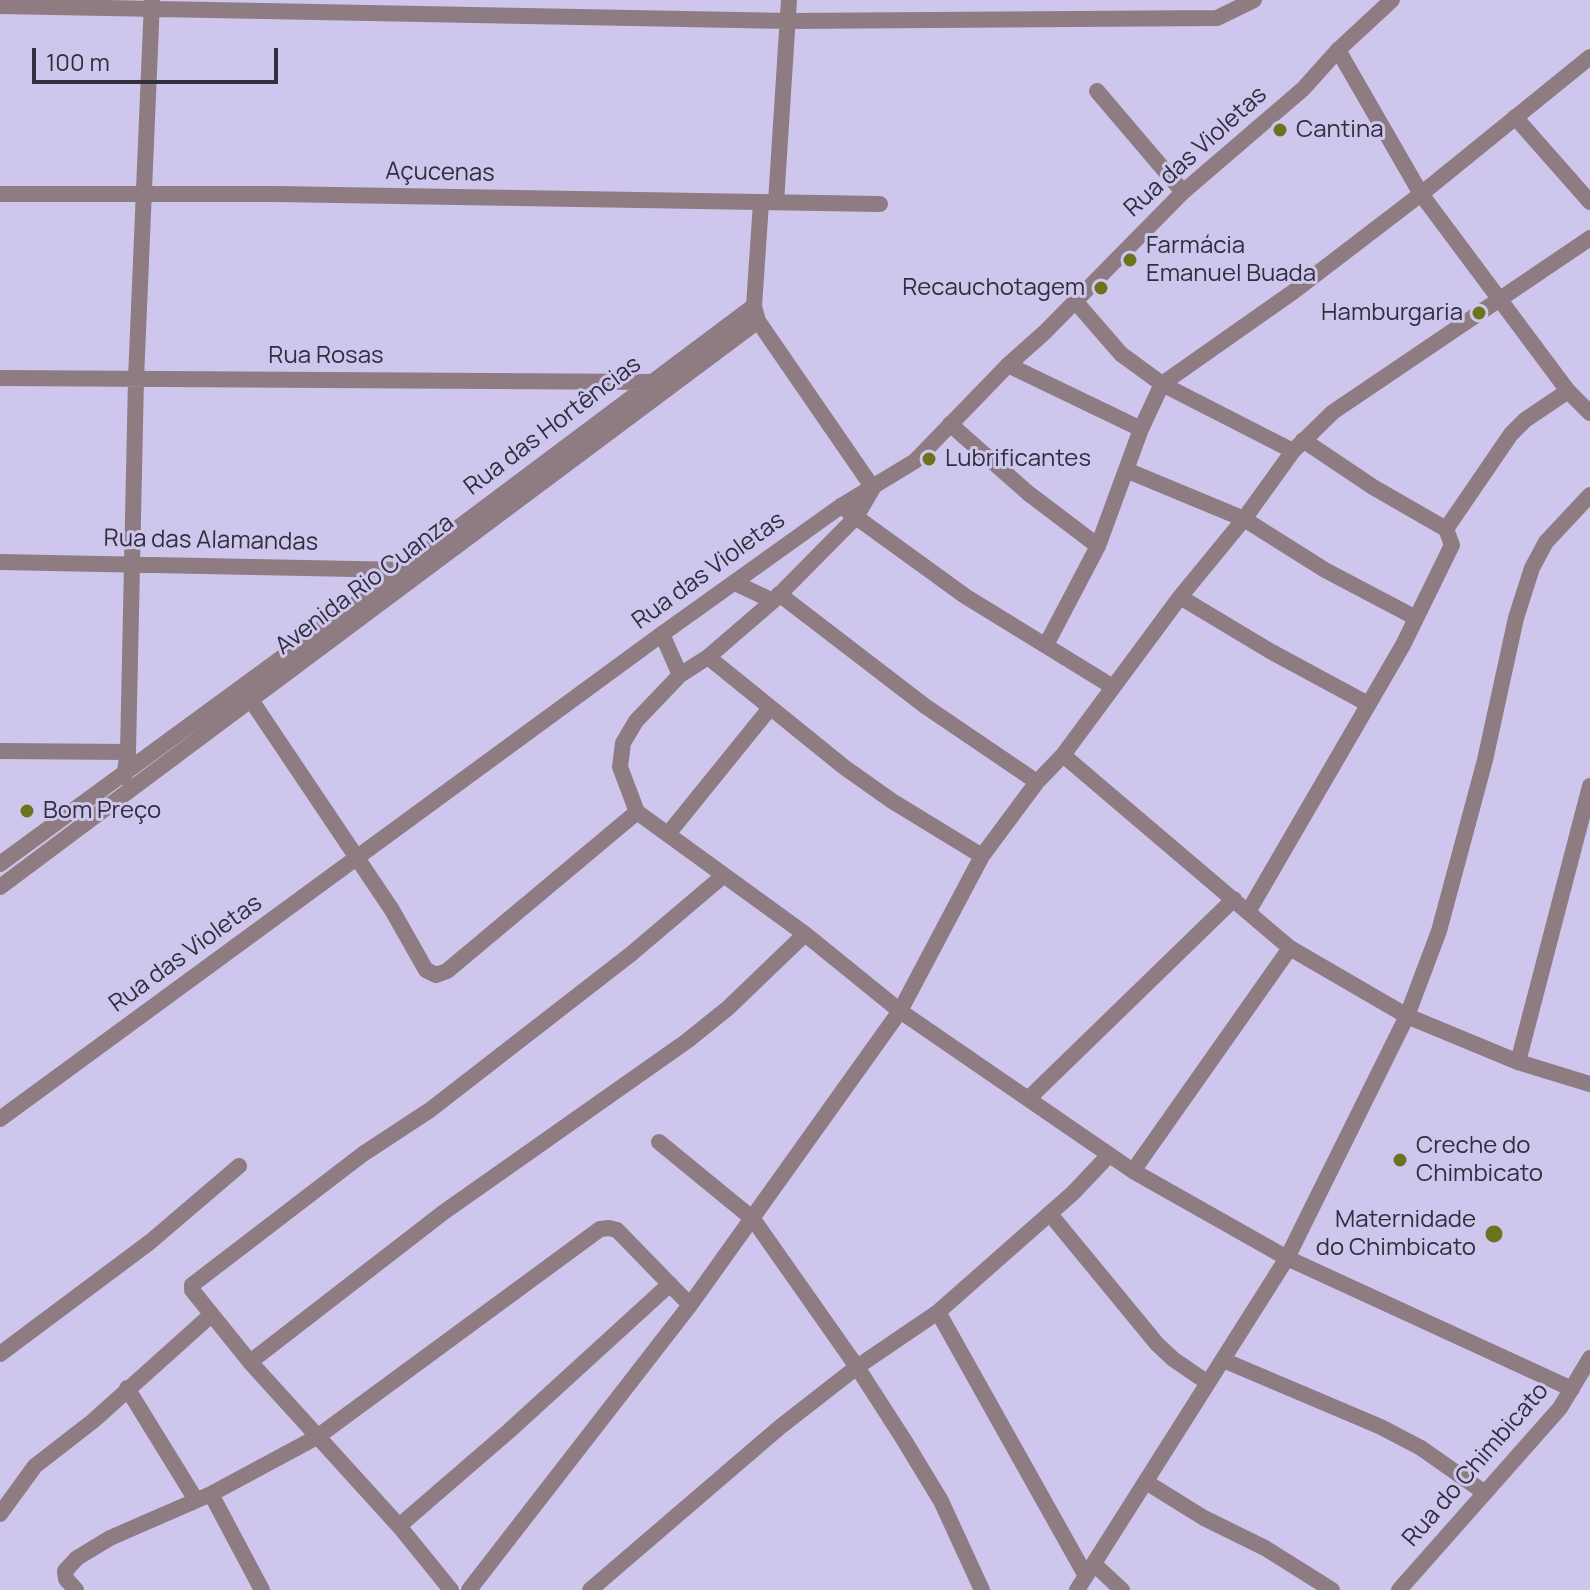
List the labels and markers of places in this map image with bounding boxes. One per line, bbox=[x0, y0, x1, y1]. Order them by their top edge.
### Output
place label: Cantina bbox=[1296, 116, 1384, 144]
marker: Cantina bbox=[1271, 121, 1289, 139]
place label: Farmácia Emanuel Buada bbox=[1146, 232, 1316, 288]
marker: Farmácia Emanuel Buada bbox=[1121, 251, 1139, 269]
place label: Recauchotagem bbox=[902, 274, 1085, 302]
marker: Recauchotagem bbox=[1092, 279, 1110, 297]
place label: Hamburgaria bbox=[1321, 299, 1463, 327]
marker: Hamburgaria bbox=[1470, 304, 1488, 322]
place label: Lubrificantes bbox=[945, 445, 1091, 473]
marker: Lubrificantes bbox=[920, 450, 938, 468]
place label: Bom Preço bbox=[43, 797, 161, 825]
marker: Bom Preço bbox=[18, 802, 36, 820]
place label: Creche do Chimbicato bbox=[1416, 1132, 1543, 1188]
marker: Creche do Chimbicato bbox=[1391, 1151, 1409, 1169]
place label: Maternidade do Chimbicato bbox=[1316, 1206, 1476, 1262]
marker: Maternidade do Chimbicato bbox=[1483, 1223, 1505, 1245]

